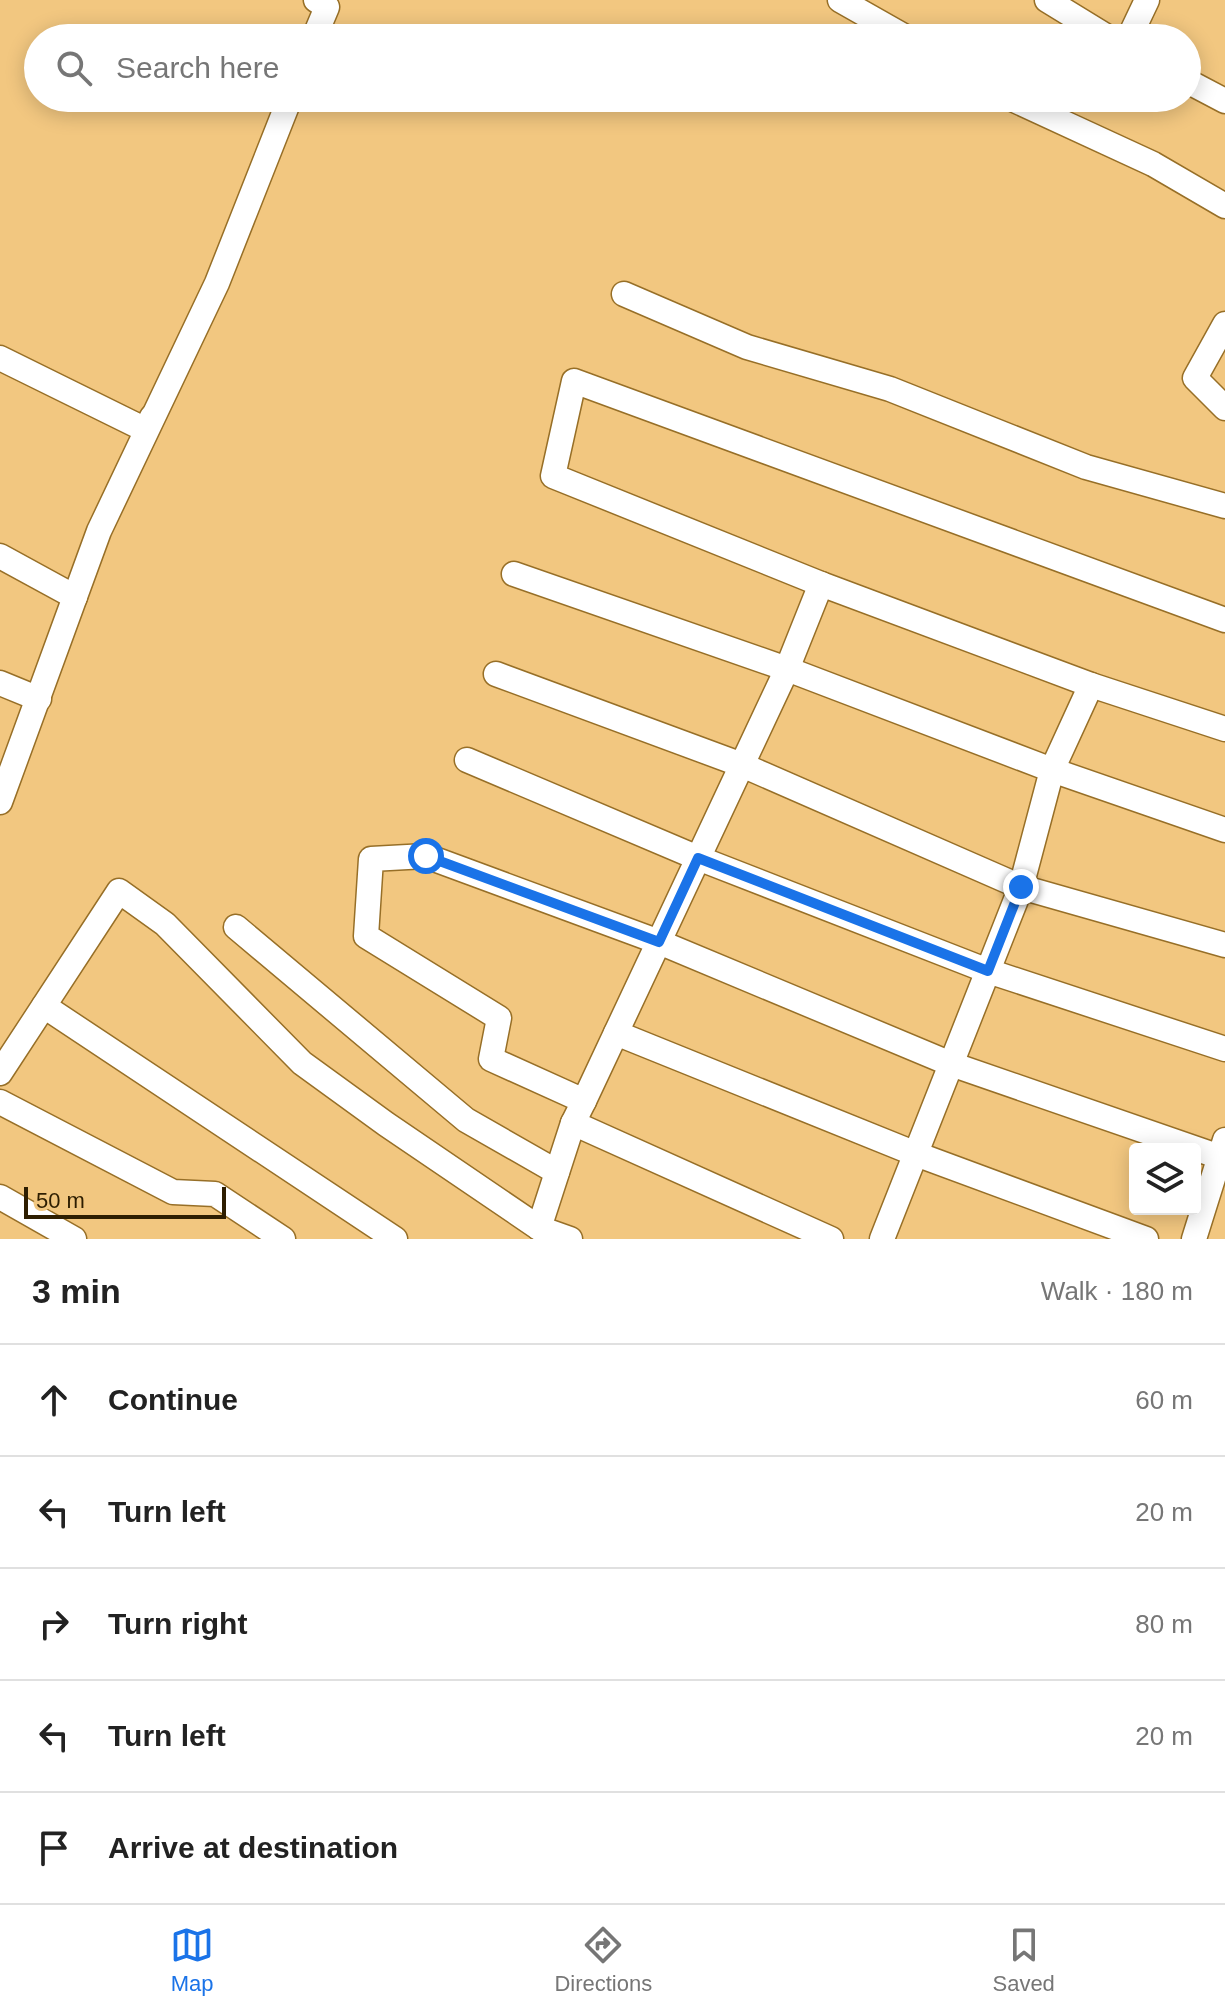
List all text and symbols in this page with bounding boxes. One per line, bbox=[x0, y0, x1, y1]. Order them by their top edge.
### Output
search box bbox=[24, 24, 1201, 112]
icon: search bbox=[52, 46, 96, 90]
text: Search here bbox=[116, 51, 279, 84]
route start bbox=[408, 838, 444, 874]
route end bbox=[1003, 869, 1039, 905]
map controls bbox=[1129, 1143, 1201, 1215]
button: layers bbox=[1129, 1143, 1201, 1215]
scale bar bbox=[24, 1183, 226, 1219]
text: 50 m bbox=[36, 1188, 85, 1213]
text: 3 min bbox=[32, 1272, 121, 1310]
text: Walk · 180 m bbox=[1041, 1276, 1193, 1306]
icon: ahead bbox=[32, 1378, 76, 1422]
text: Continue bbox=[108, 1383, 238, 1416]
text: 60 m bbox=[1135, 1385, 1193, 1415]
icon: left bbox=[32, 1490, 76, 1534]
text: Turn left bbox=[108, 1495, 226, 1528]
text: 20 m bbox=[1135, 1497, 1193, 1527]
icon: right bbox=[32, 1602, 76, 1646]
text: Turn right bbox=[108, 1607, 247, 1640]
text: 80 m bbox=[1135, 1609, 1193, 1639]
icon: left bbox=[32, 1714, 76, 1758]
text: Turn left bbox=[108, 1719, 226, 1752]
text: 20 m bbox=[1135, 1721, 1193, 1751]
icon: arrive bbox=[32, 1826, 76, 1870]
text: Arrive at destination bbox=[108, 1831, 398, 1864]
tab: Map bbox=[170, 1923, 214, 1997]
tab: Directions bbox=[554, 1923, 652, 1997]
tab: Saved bbox=[992, 1923, 1055, 1997]

